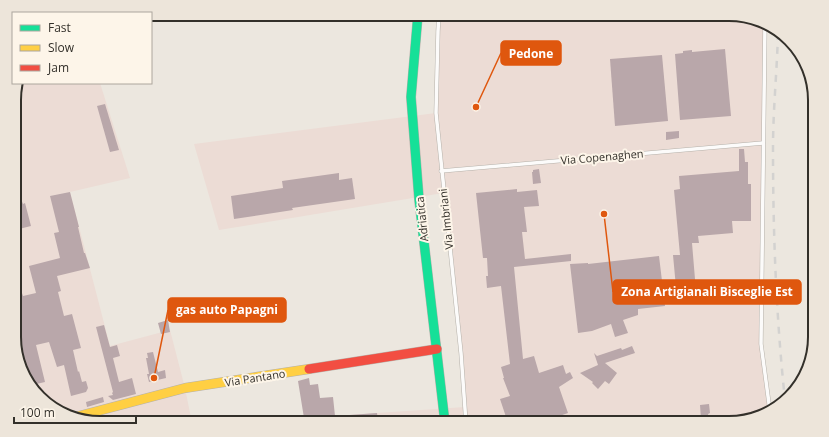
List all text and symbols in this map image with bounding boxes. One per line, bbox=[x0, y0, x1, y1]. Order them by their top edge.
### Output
legend bbox=[12, 12, 152, 84]
text: Fast bbox=[48, 19, 71, 36]
text: Slow bbox=[48, 39, 75, 56]
callout: Pedone bbox=[501, 41, 561, 65]
text: Pedone bbox=[509, 45, 553, 62]
text: Jam bbox=[47, 59, 69, 76]
street label: Via Copenaghen bbox=[560, 145, 644, 168]
street label: Via Imbriani bbox=[435, 188, 456, 250]
street label: Adriatica bbox=[412, 196, 431, 242]
callout: Zona Artigianali Bisceglie Est bbox=[613, 280, 801, 304]
text: Zona Artigianali Bisceglie Est bbox=[621, 283, 793, 300]
callout: gas auto Papagni bbox=[168, 298, 286, 322]
text: gas auto Papagni bbox=[176, 301, 278, 318]
street label: Via Pantano bbox=[224, 365, 287, 390]
scale bar bbox=[14, 399, 136, 425]
text: 100 m bbox=[20, 404, 55, 421]

